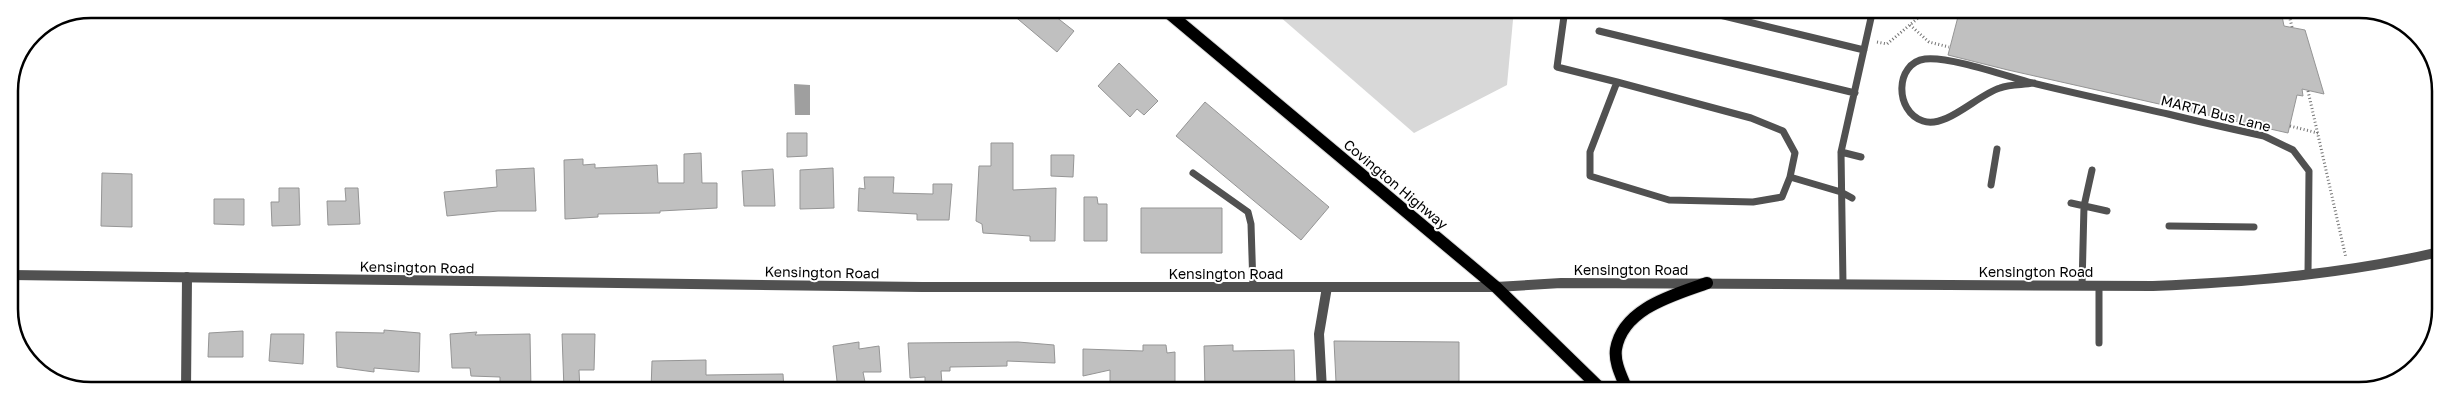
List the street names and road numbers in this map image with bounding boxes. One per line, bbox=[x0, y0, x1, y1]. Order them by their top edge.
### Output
street label: MARTA Bus Lane bbox=[2159, 91, 2273, 135]
street label: Covington Highway bbox=[1341, 136, 1452, 233]
street label: Kensington Road bbox=[359, 257, 475, 277]
street label: Kensington Road bbox=[1574, 261, 1688, 278]
street label: Kensington Road bbox=[764, 262, 880, 282]
street label: Kensington Road bbox=[1979, 263, 2093, 280]
street label: Kensington Road bbox=[1169, 265, 1283, 282]

